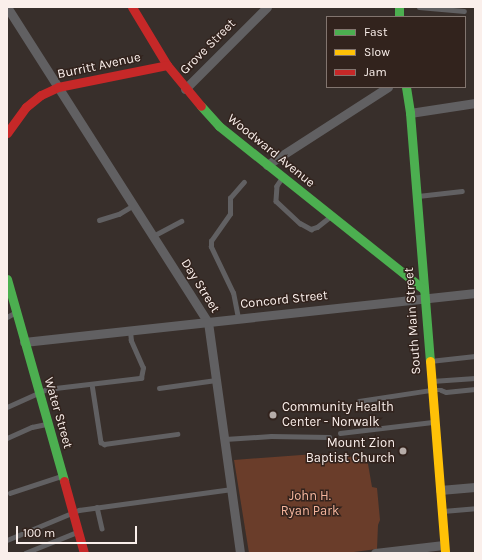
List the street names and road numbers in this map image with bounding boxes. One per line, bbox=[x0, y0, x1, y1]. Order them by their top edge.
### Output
street label: Grove Street bbox=[177, 16, 239, 78]
street label: Burritt Avenue bbox=[56, 50, 142, 82]
street label: Woodward Avenue bbox=[224, 111, 318, 191]
street label: Day Street bbox=[177, 256, 223, 316]
street label: South Main Street bbox=[401, 267, 425, 375]
street label: Concord Street bbox=[239, 288, 329, 312]
street label: Water Street bbox=[40, 376, 76, 450]

